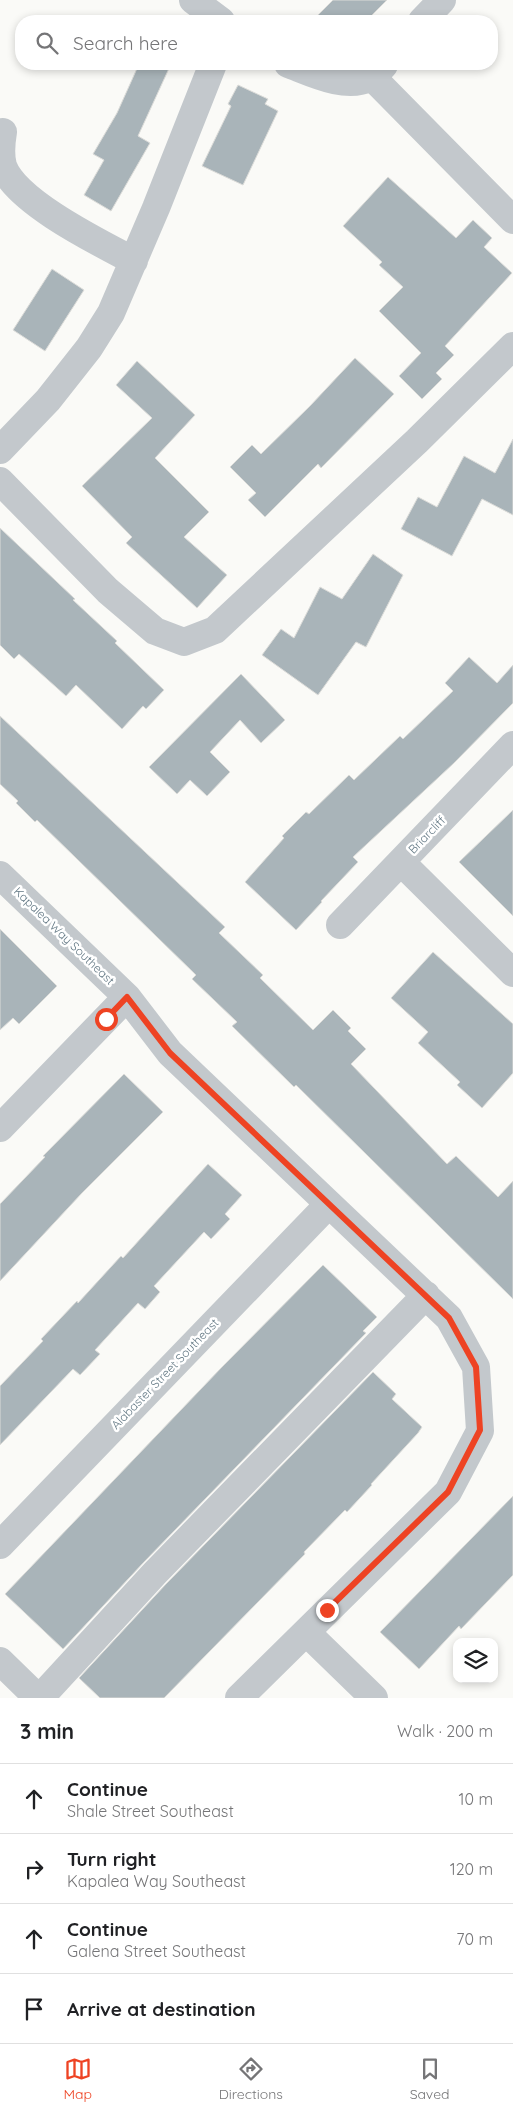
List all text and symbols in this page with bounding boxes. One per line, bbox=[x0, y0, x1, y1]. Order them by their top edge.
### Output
search box bbox=[15, 15, 498, 70]
icon: search bbox=[33, 29, 61, 57]
text: Search here bbox=[73, 31, 178, 55]
street label: Briarcliff bbox=[405, 812, 449, 857]
street label: Kapalea Way Southeast bbox=[11, 884, 118, 988]
route start bbox=[95, 1008, 118, 1031]
street label: Alabaster Street Southeast bbox=[108, 1315, 222, 1432]
route end bbox=[316, 1599, 339, 1622]
map controls bbox=[453, 1638, 498, 1683]
button: layers bbox=[453, 1638, 498, 1683]
text: 3 min bbox=[20, 1718, 74, 1744]
text: Walk · 200 m bbox=[397, 1721, 493, 1741]
text: Continue bbox=[67, 1777, 148, 1801]
icon: ahead bbox=[20, 1785, 48, 1813]
text: 10 m bbox=[459, 1789, 493, 1809]
text: Shale Street Southeast bbox=[67, 1801, 234, 1821]
text: Turn right bbox=[67, 1847, 156, 1871]
icon: right bbox=[20, 1855, 48, 1883]
text: 120 m bbox=[450, 1859, 493, 1879]
text: Kapalea Way Southeast bbox=[67, 1871, 246, 1891]
text: Continue bbox=[67, 1917, 148, 1941]
icon: ahead bbox=[20, 1925, 48, 1953]
text: 70 m bbox=[456, 1929, 493, 1949]
text: Galena Street Southeast bbox=[67, 1941, 246, 1961]
icon: arrive bbox=[20, 1995, 48, 2023]
text: Arrive at destination bbox=[67, 1997, 256, 2021]
tab: Map bbox=[63, 2055, 92, 2103]
tab: Directions bbox=[219, 2055, 283, 2103]
tab: Saved bbox=[410, 2055, 450, 2103]

